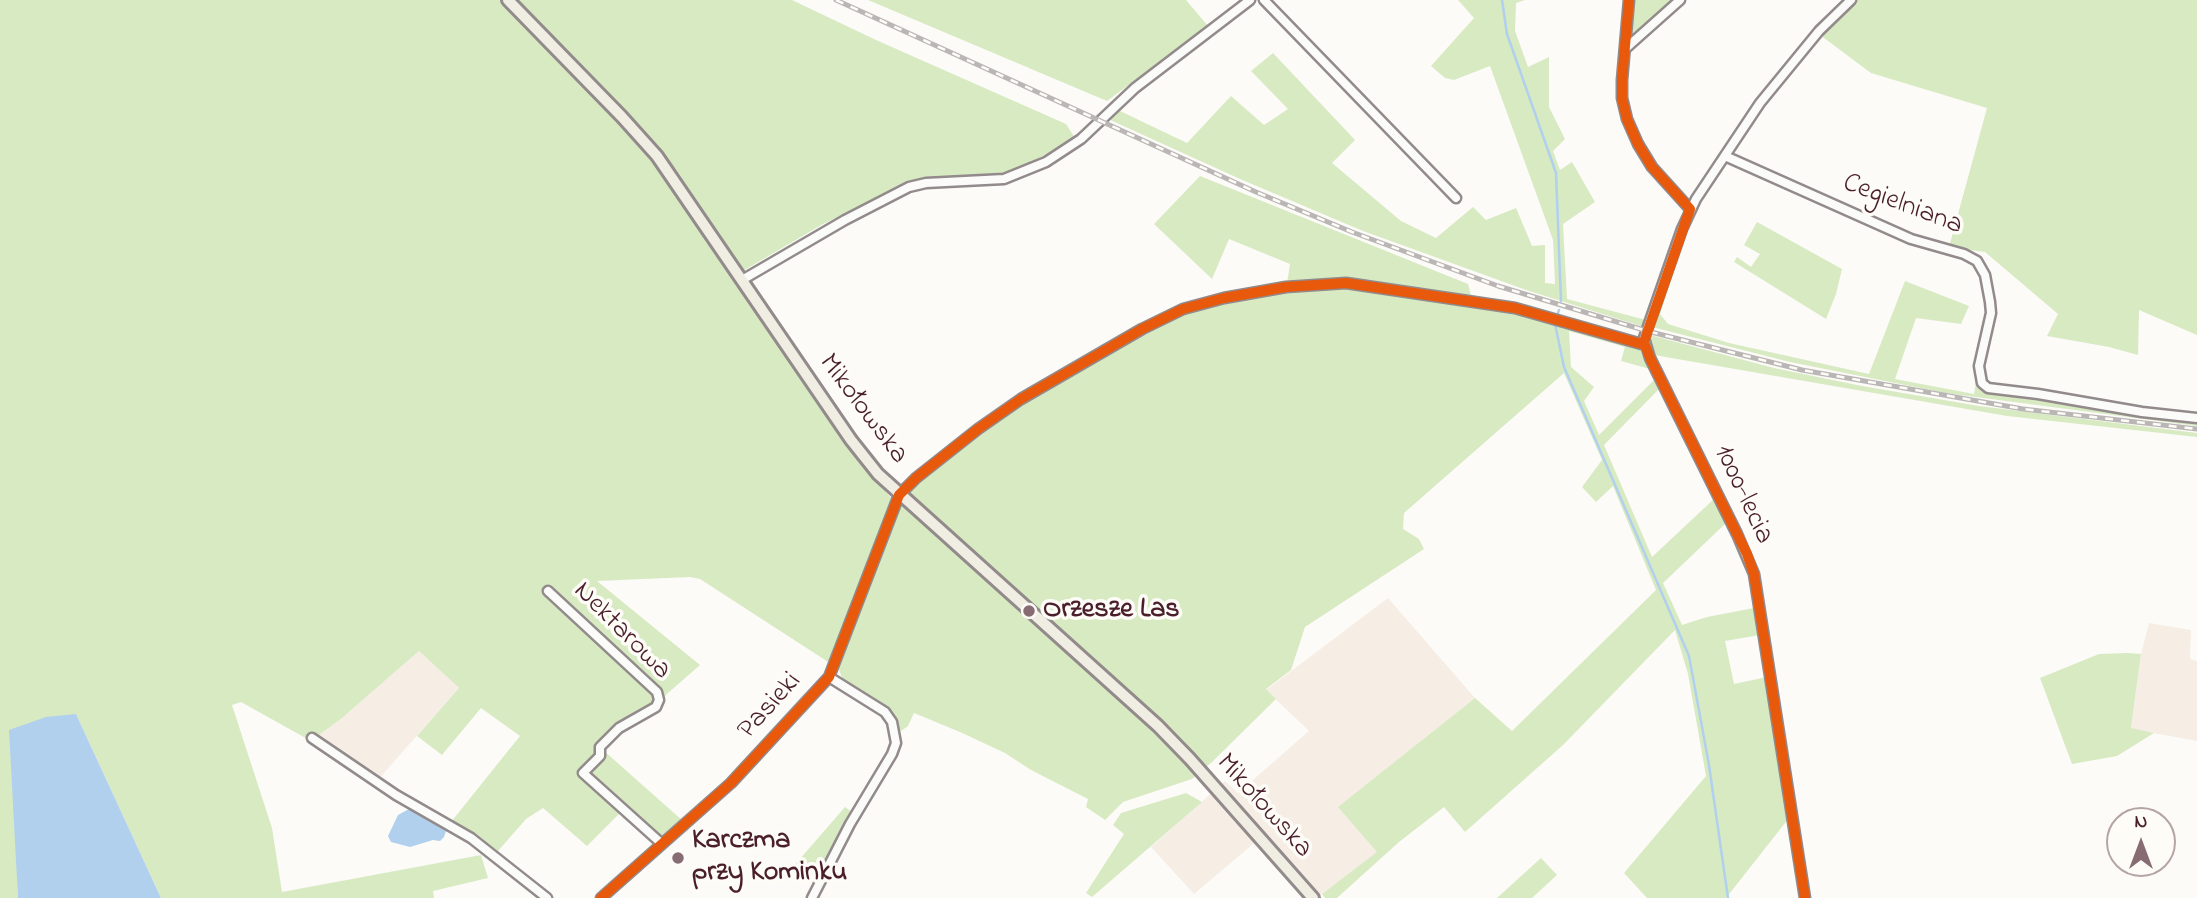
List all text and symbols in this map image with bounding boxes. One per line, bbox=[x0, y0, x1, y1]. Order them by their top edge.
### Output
street label: Cegielniana bbox=[1837, 168, 1967, 244]
street label: Mikołowska bbox=[810, 348, 914, 472]
street label: 1000-lecia bbox=[1704, 440, 1780, 550]
street label: Nektarowa bbox=[565, 576, 677, 688]
place label: Orzesze Las bbox=[1043, 594, 1180, 628]
marker: Orzesze Las bbox=[1021, 603, 1037, 619]
street label: Pasieki bbox=[732, 666, 810, 748]
street label: Mikołowska bbox=[1207, 748, 1319, 866]
north arrow bbox=[2106, 807, 2176, 877]
text: N bbox=[2135, 809, 2147, 836]
place label: Karczma przy Kominku bbox=[692, 825, 847, 891]
marker: Karczma przy Kominku bbox=[670, 850, 686, 866]

